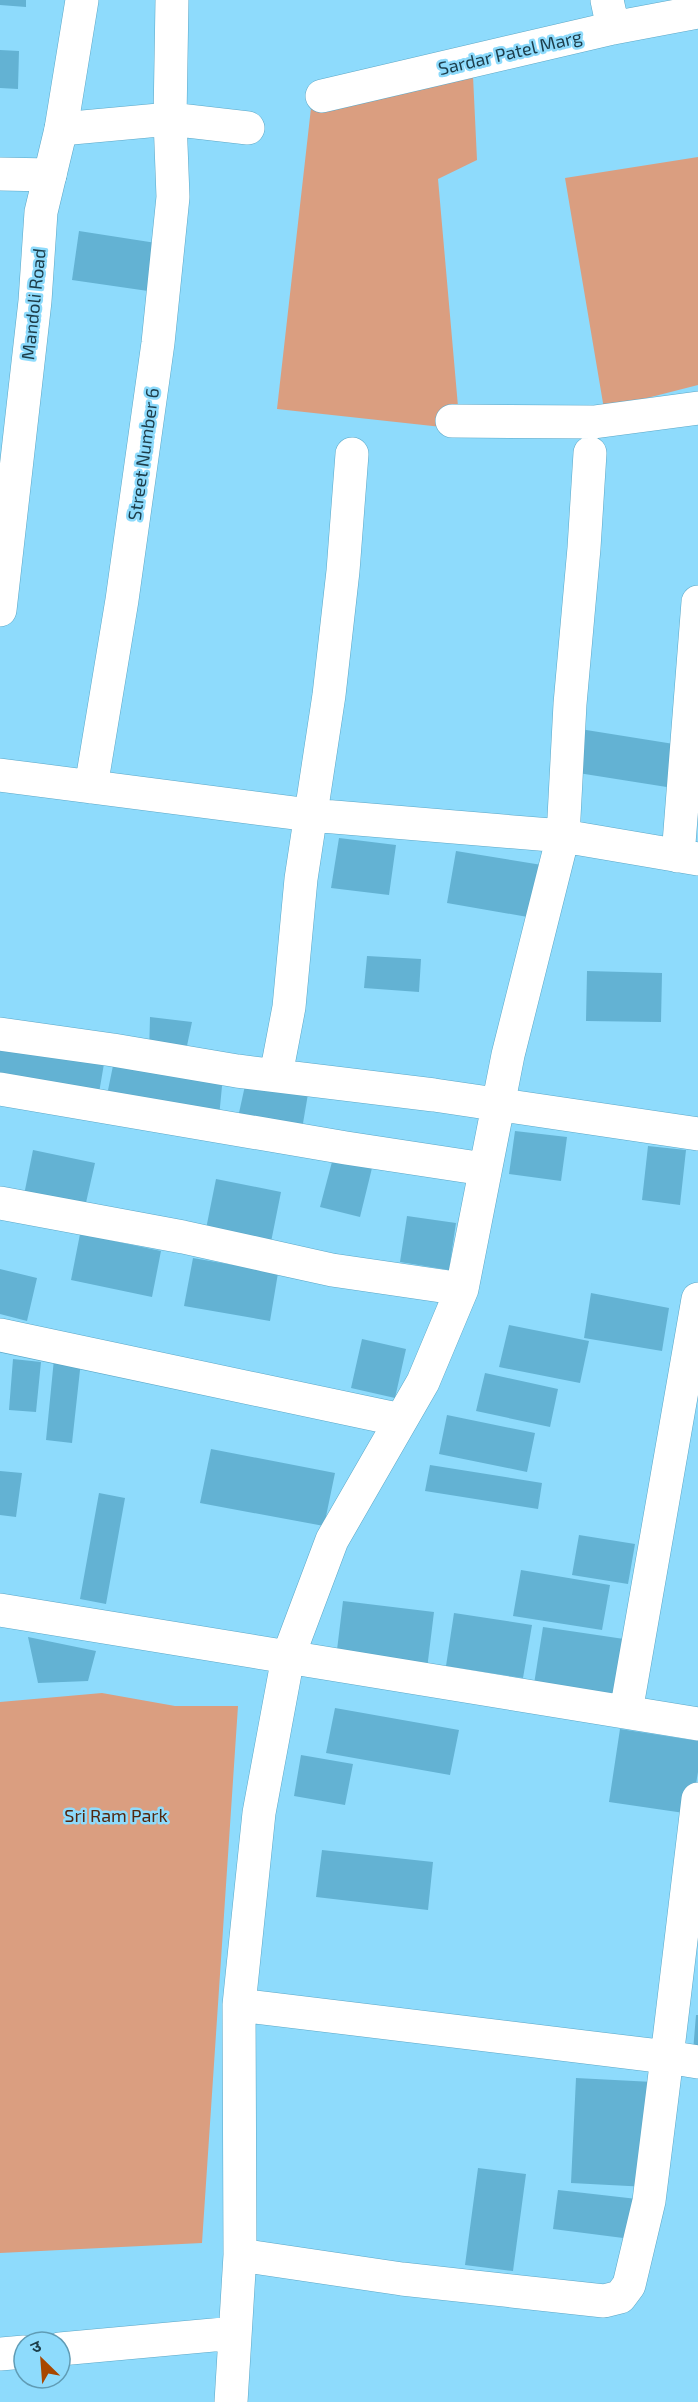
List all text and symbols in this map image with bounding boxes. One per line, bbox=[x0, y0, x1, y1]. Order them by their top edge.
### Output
street label: Sardar Patel Marg bbox=[436, 25, 584, 79]
street label: Mandoli Road bbox=[16, 247, 50, 361]
street label: Street Number 6 bbox=[123, 386, 163, 522]
park label: Sri Ram Park bbox=[64, 1804, 168, 1826]
north arrow bbox=[12, 2330, 72, 2390]
text: उ bbox=[27, 2335, 44, 2357]

